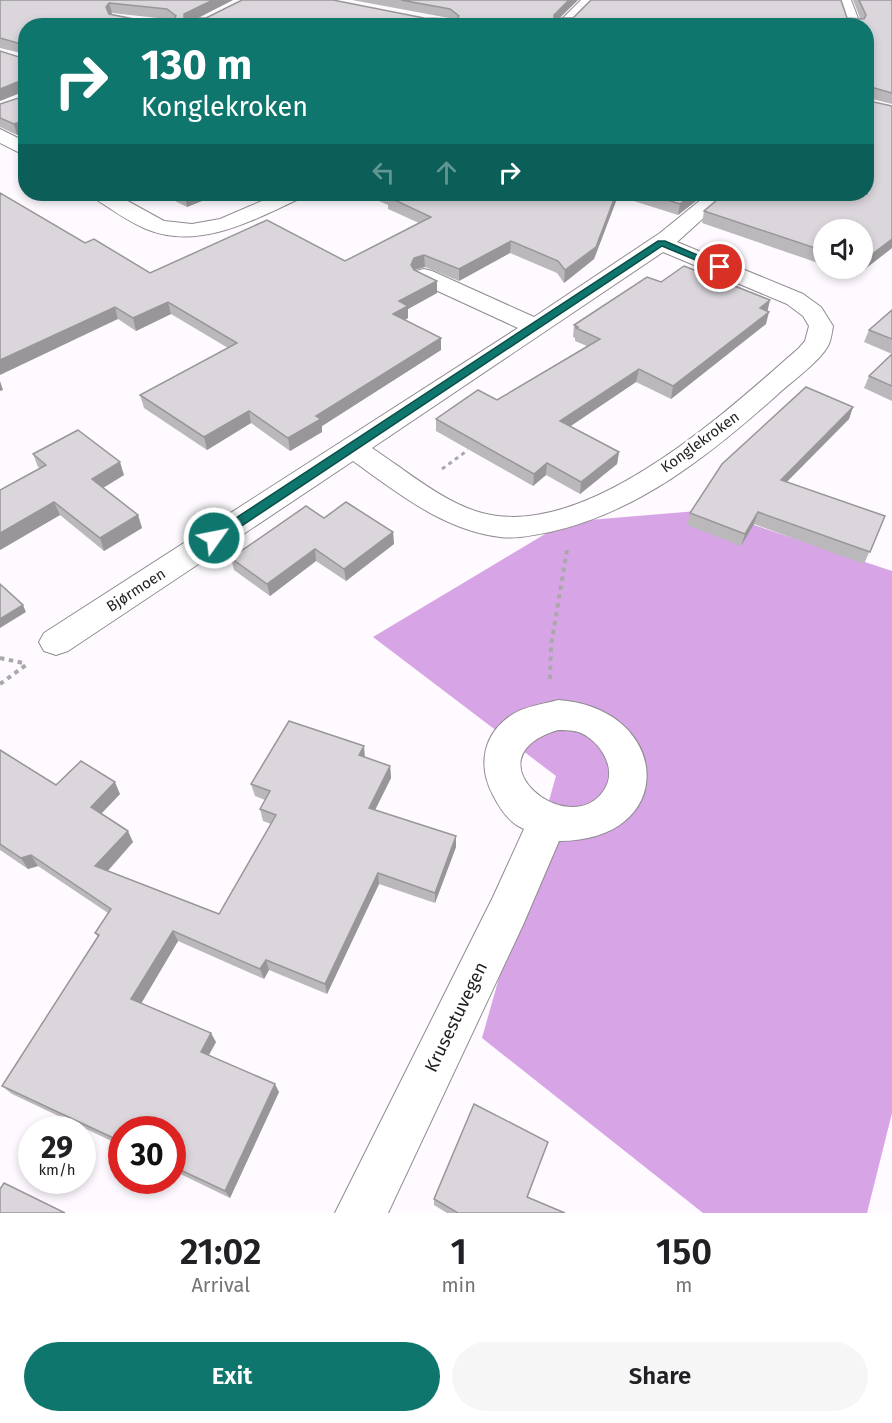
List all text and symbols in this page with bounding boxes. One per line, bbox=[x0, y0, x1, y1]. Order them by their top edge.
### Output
text: 130 m bbox=[141, 40, 252, 90]
icon: right bbox=[42, 42, 120, 120]
text: Konglekroken bbox=[141, 91, 308, 123]
icon: left bbox=[367, 156, 400, 189]
icon: ahead bbox=[430, 156, 463, 189]
icon: right bbox=[493, 156, 526, 189]
map controls bbox=[813, 219, 873, 279]
button: sound bbox=[813, 219, 873, 279]
pin bbox=[694, 241, 745, 292]
icon: arrive bbox=[703, 250, 736, 283]
street label: Konglekroken bbox=[657, 407, 743, 477]
position arrow bbox=[182, 506, 246, 570]
street label: Bjørmoen bbox=[103, 564, 169, 616]
street label: Krusestuvegen bbox=[420, 958, 492, 1076]
speed limit sign: 30 bbox=[108, 1116, 186, 1194]
text: 29 bbox=[41, 1130, 73, 1166]
text: km/h bbox=[38, 1161, 76, 1179]
text: 21:02 bbox=[180, 1230, 261, 1274]
text: 1 bbox=[450, 1230, 467, 1274]
text: 150 bbox=[656, 1230, 712, 1274]
text: Arrival bbox=[191, 1273, 250, 1297]
text: min bbox=[441, 1273, 476, 1297]
text: m bbox=[675, 1273, 693, 1297]
button: Exit bbox=[24, 1342, 440, 1411]
button: Share bbox=[452, 1342, 868, 1411]

